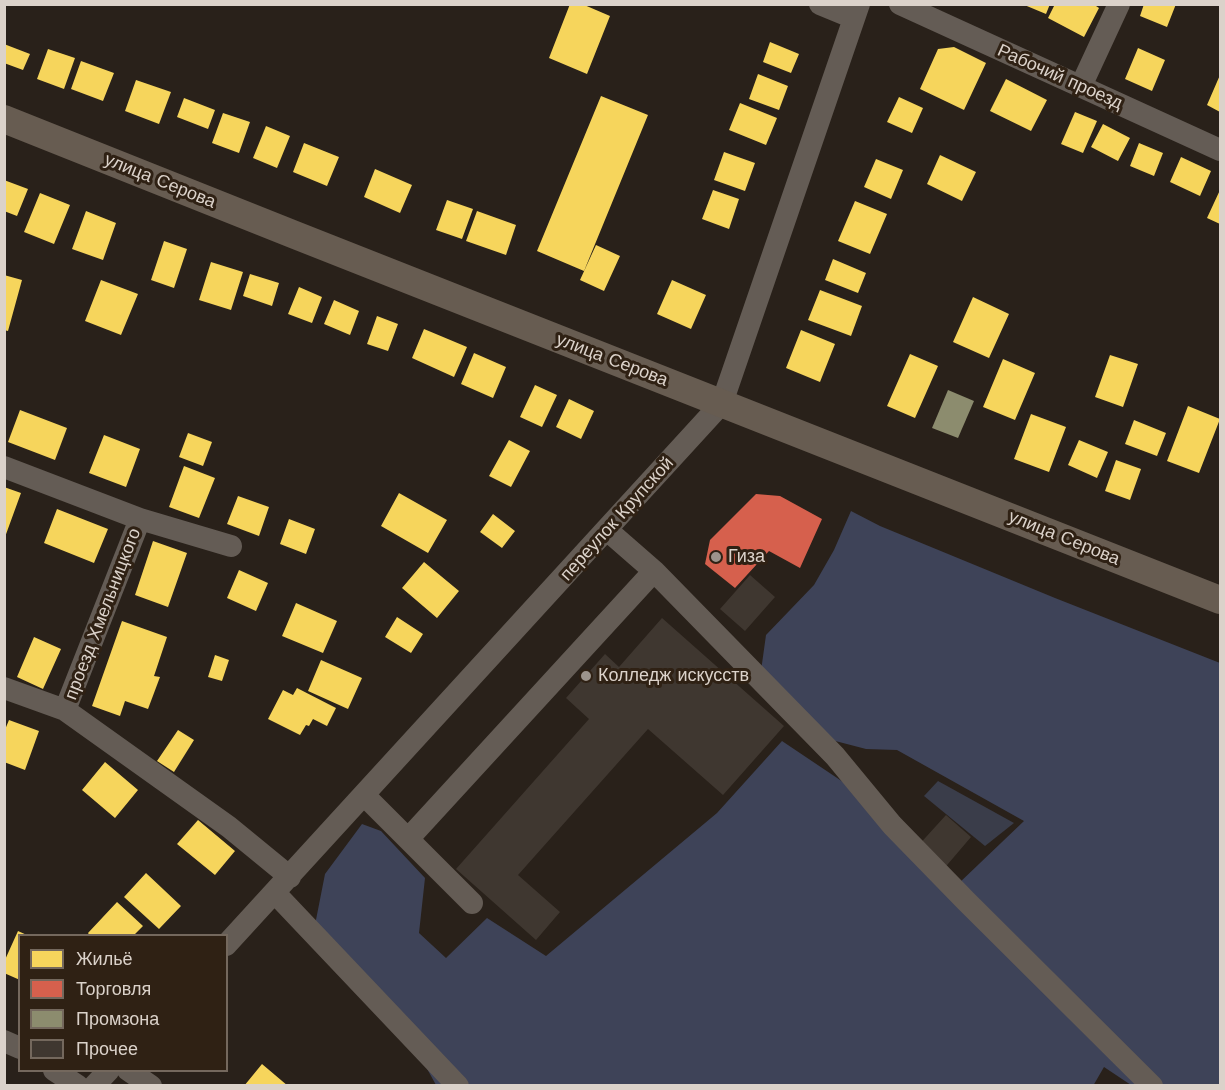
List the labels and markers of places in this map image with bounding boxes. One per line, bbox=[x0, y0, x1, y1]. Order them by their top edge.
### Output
place label: Гиза bbox=[728, 546, 765, 568]
marker: Гиза bbox=[709, 550, 723, 564]
place label: Колледж искусств bbox=[598, 665, 749, 687]
marker: Колледж искусств bbox=[579, 669, 593, 683]

